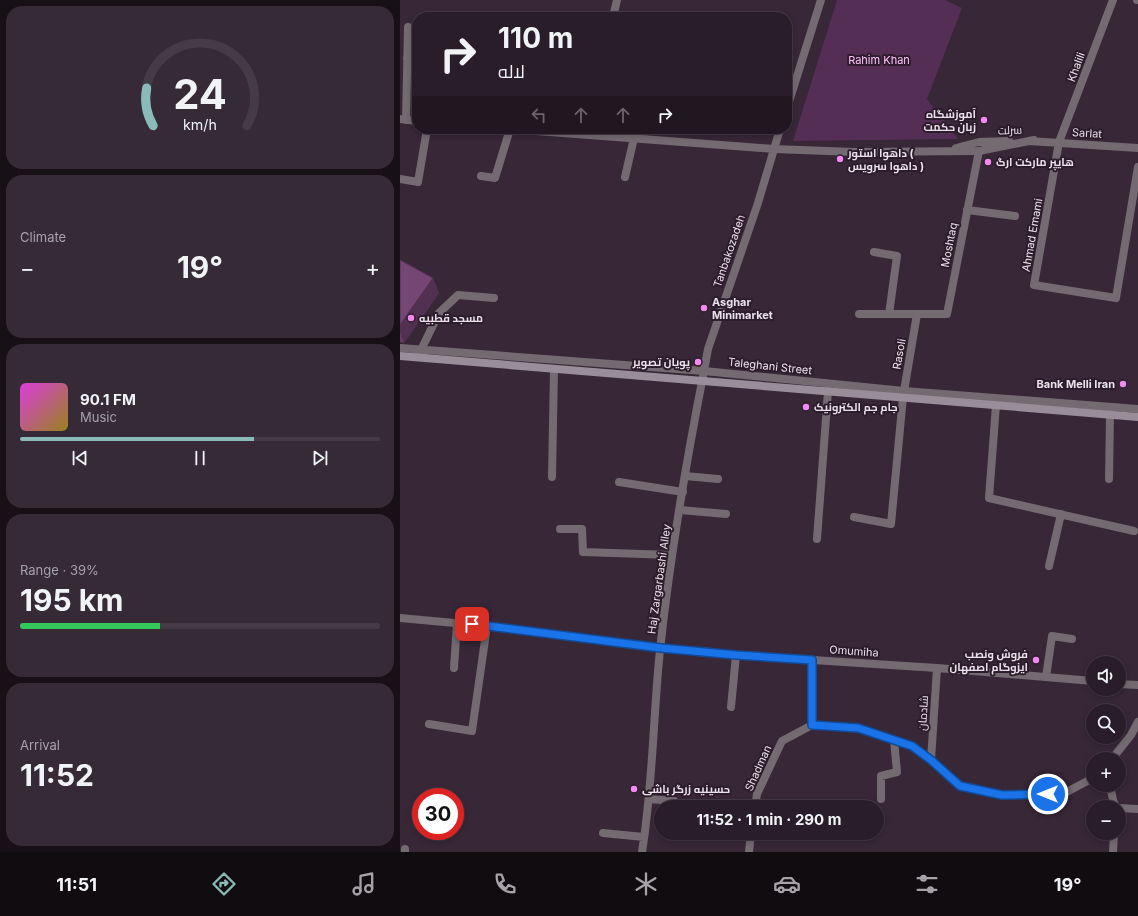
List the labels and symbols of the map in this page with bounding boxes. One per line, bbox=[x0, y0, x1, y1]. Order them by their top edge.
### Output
street label: Khalili bbox=[1064, 50, 1088, 84]
park label: Rahim Khan bbox=[848, 53, 910, 67]
place label: آموزشگاه زبان حکمت bbox=[924, 107, 977, 134]
marker: آموزشگاه زبان حکمت bbox=[979, 115, 989, 125]
street label: سرلت bbox=[998, 123, 1022, 137]
street label: Sarlat bbox=[1072, 125, 1103, 141]
place label: داهوا استور ( داهوا سرویس ) bbox=[847, 146, 924, 174]
marker: داهوا استور ( داهوا سرویس ) bbox=[835, 154, 845, 164]
place label: هایپر مارکت ارگ bbox=[996, 155, 1074, 171]
marker: هایپر مارکت ارگ bbox=[983, 157, 993, 167]
street label: Ahmad Emami bbox=[1019, 197, 1045, 273]
street label: Tanbakozadeh bbox=[710, 213, 748, 289]
street label: Moshtaq bbox=[938, 221, 960, 269]
place label: Asghar Minimarket bbox=[712, 295, 773, 322]
marker: Asghar Minimarket bbox=[699, 303, 709, 313]
place label: مسجد قطبیه bbox=[419, 311, 483, 325]
marker: مسجد قطبیه bbox=[406, 313, 416, 323]
street label: Rasoli bbox=[889, 338, 909, 370]
place label: پویان تصویر bbox=[632, 355, 690, 371]
street label: Taleghani Street bbox=[727, 355, 813, 377]
marker: پویان تصویر bbox=[693, 357, 703, 367]
place label: Bank Melli Iran bbox=[1037, 377, 1115, 391]
marker: Bank Melli Iran bbox=[1118, 379, 1128, 389]
place label: جام جم الکترونیک bbox=[814, 400, 898, 415]
marker: جام جم الکترونیک bbox=[801, 402, 811, 412]
street label: Haj Zargarbashi Alley bbox=[644, 523, 674, 635]
pin bbox=[455, 607, 489, 641]
street label: Omumiha bbox=[829, 642, 879, 660]
place label: فروش ونصب ایزوگام اصفهان bbox=[950, 647, 1028, 675]
marker: فروش ونصب ایزوگام اصفهان bbox=[1031, 655, 1041, 665]
street label: شادمان bbox=[915, 695, 931, 731]
street label: Shadman bbox=[742, 743, 774, 793]
position arrow bbox=[1027, 773, 1069, 815]
place label: حسینیه زرگر باشی bbox=[642, 782, 730, 796]
marker: حسینیه زرگر باشی bbox=[629, 784, 639, 794]
speed limit sign: 30 bbox=[412, 788, 464, 840]

